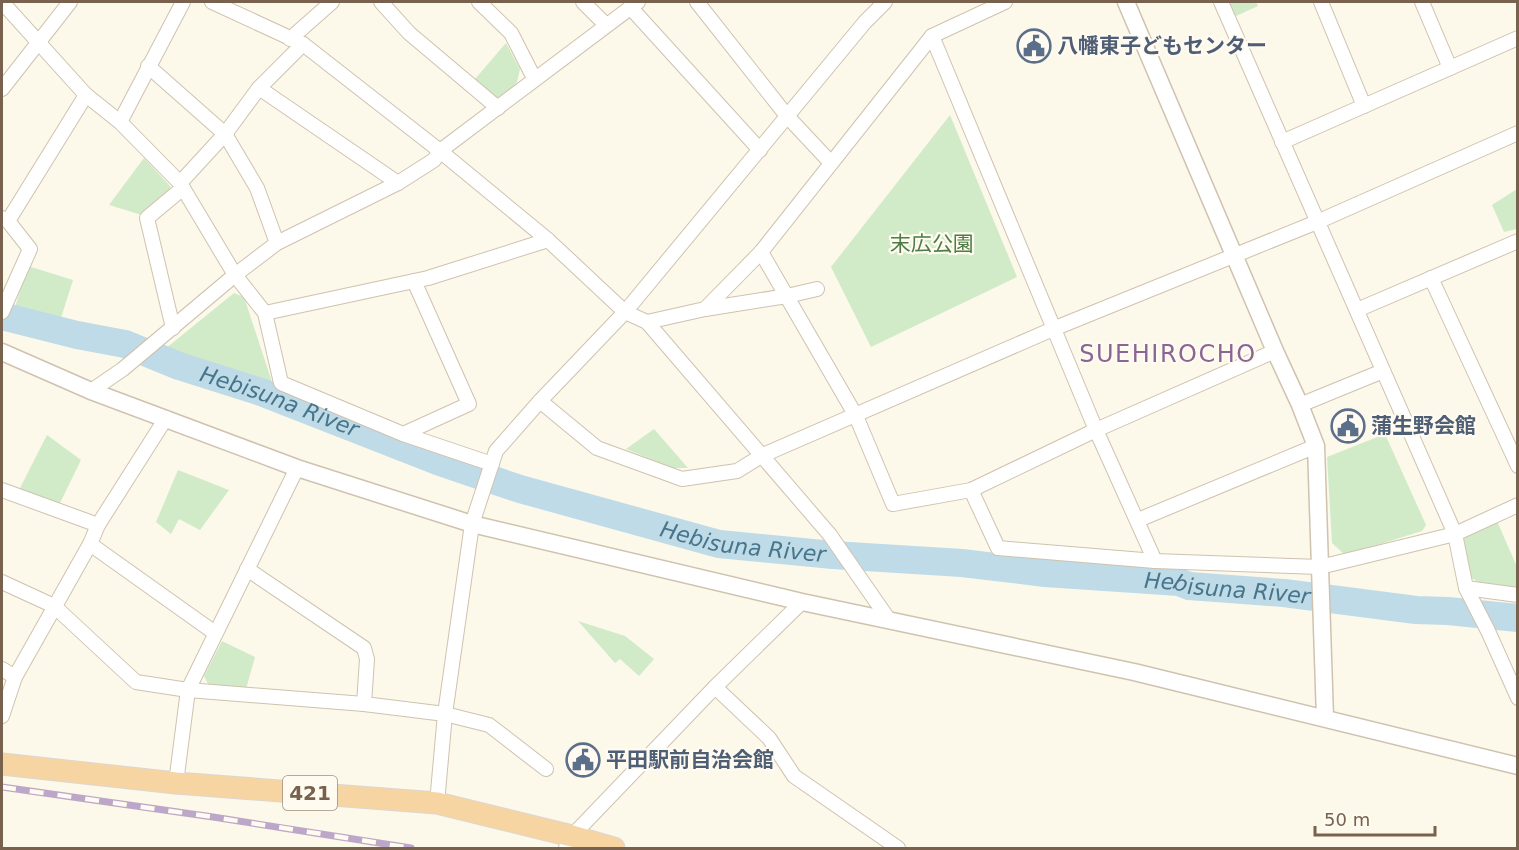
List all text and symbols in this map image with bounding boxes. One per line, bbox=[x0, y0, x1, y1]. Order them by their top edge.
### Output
public building icon: 八幡東子どもセンター bbox=[1016, 28, 1052, 64]
place label: 八幡東子どもセンター bbox=[1057, 34, 1267, 58]
park label: 末広公園 bbox=[890, 232, 974, 256]
district label: SUEHIROCHO bbox=[1079, 340, 1257, 368]
water label: Hebisuna River bbox=[197, 361, 364, 443]
public building icon: 蒲生野会館 bbox=[1330, 408, 1366, 444]
place label: 蒲生野会館 bbox=[1371, 414, 1476, 438]
water label: Hebisuna River bbox=[658, 516, 829, 567]
water label: Hebisuna River bbox=[1143, 568, 1313, 609]
public building icon: 平田駅前自治会館 bbox=[565, 742, 601, 778]
place label: 平田駅前自治会館 bbox=[606, 748, 774, 772]
road number: 421 bbox=[283, 776, 337, 810]
scale bar bbox=[1315, 799, 1435, 837]
text: 50 m bbox=[1324, 809, 1370, 830]

